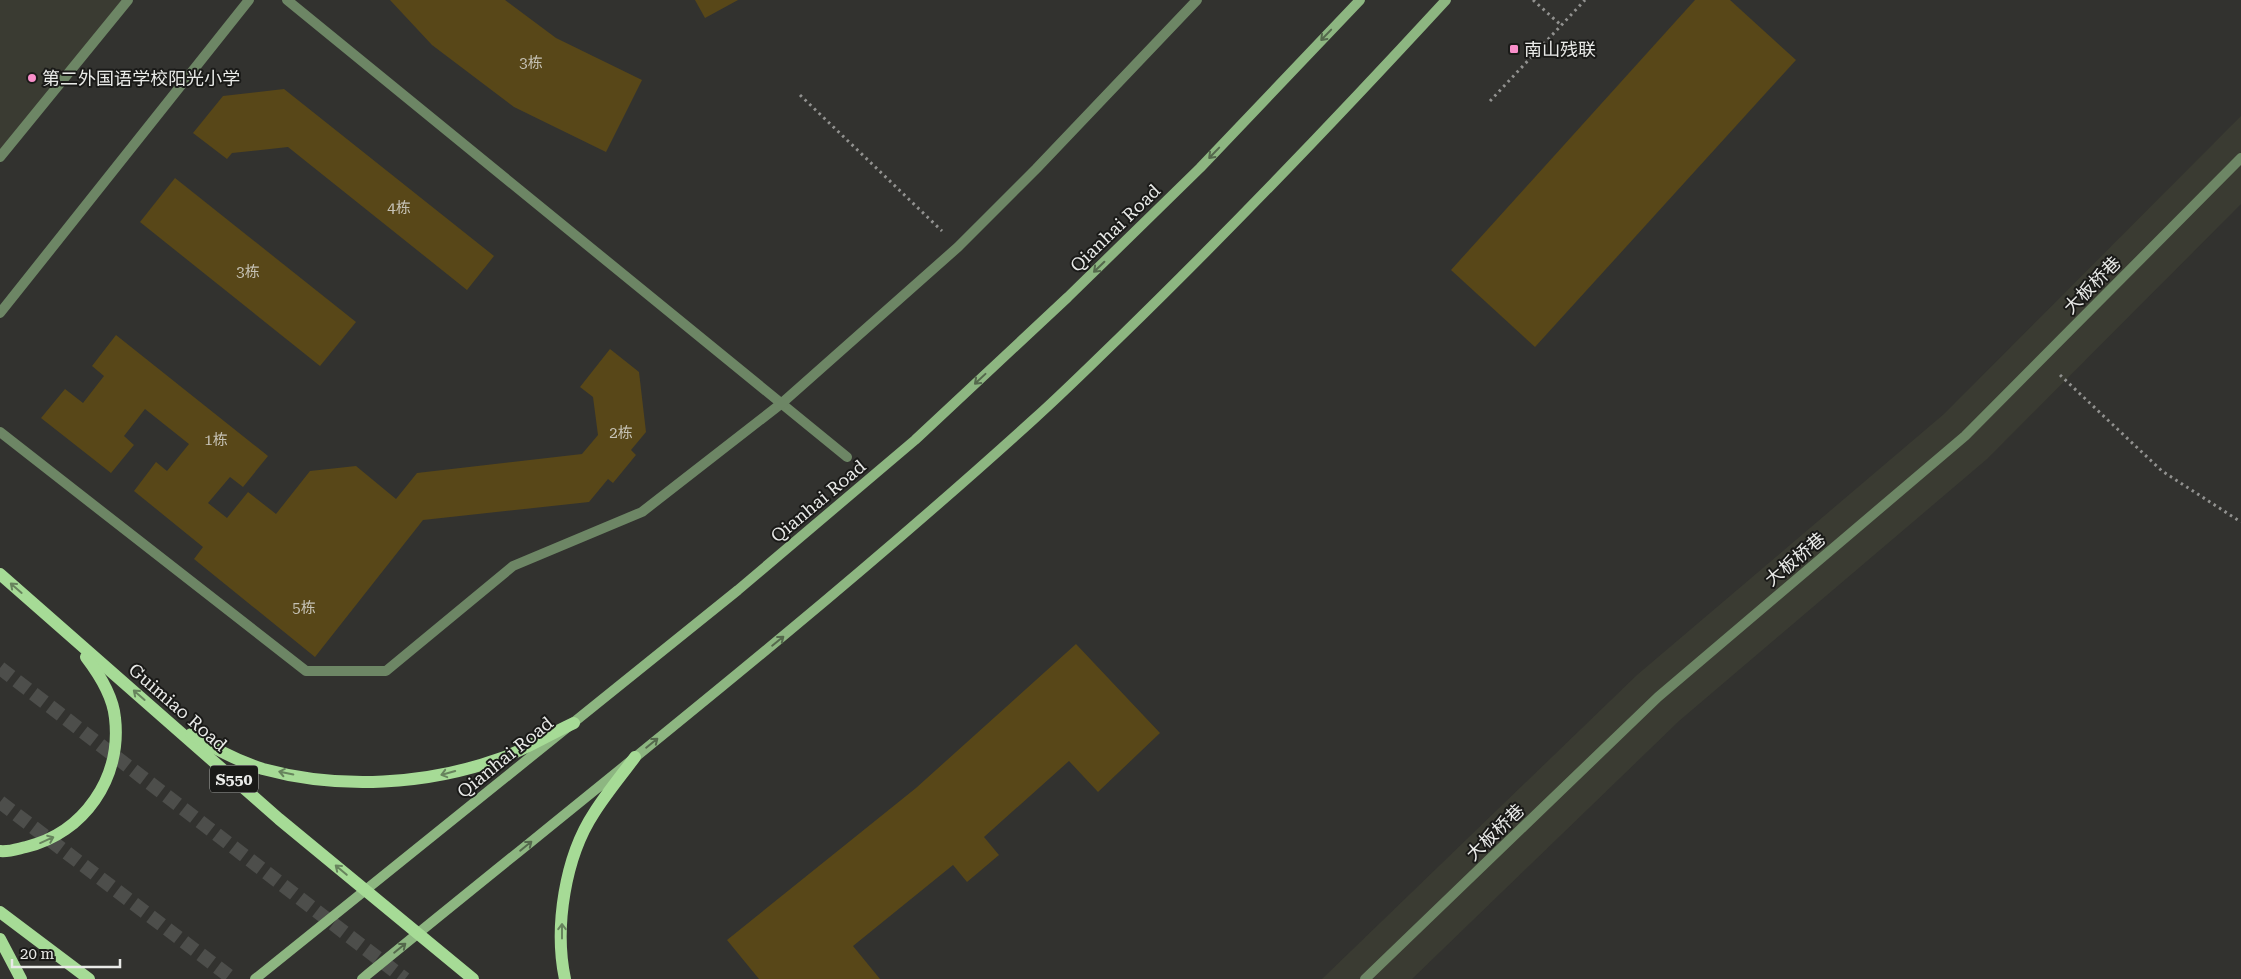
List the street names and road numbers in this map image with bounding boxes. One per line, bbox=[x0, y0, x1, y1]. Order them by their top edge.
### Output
street label: Qianhai Road bbox=[1066, 179, 1165, 276]
street label: 大板桥巷 bbox=[2059, 252, 2125, 318]
street label: Qianhai Road bbox=[766, 455, 870, 547]
street label: 大板桥巷 bbox=[1761, 528, 1829, 590]
street label: Guimiao Road bbox=[125, 659, 232, 756]
street label: Qianhai Road bbox=[453, 712, 557, 802]
road number: S550 bbox=[210, 766, 258, 792]
street label: 大板桥巷 bbox=[1462, 799, 1528, 865]

